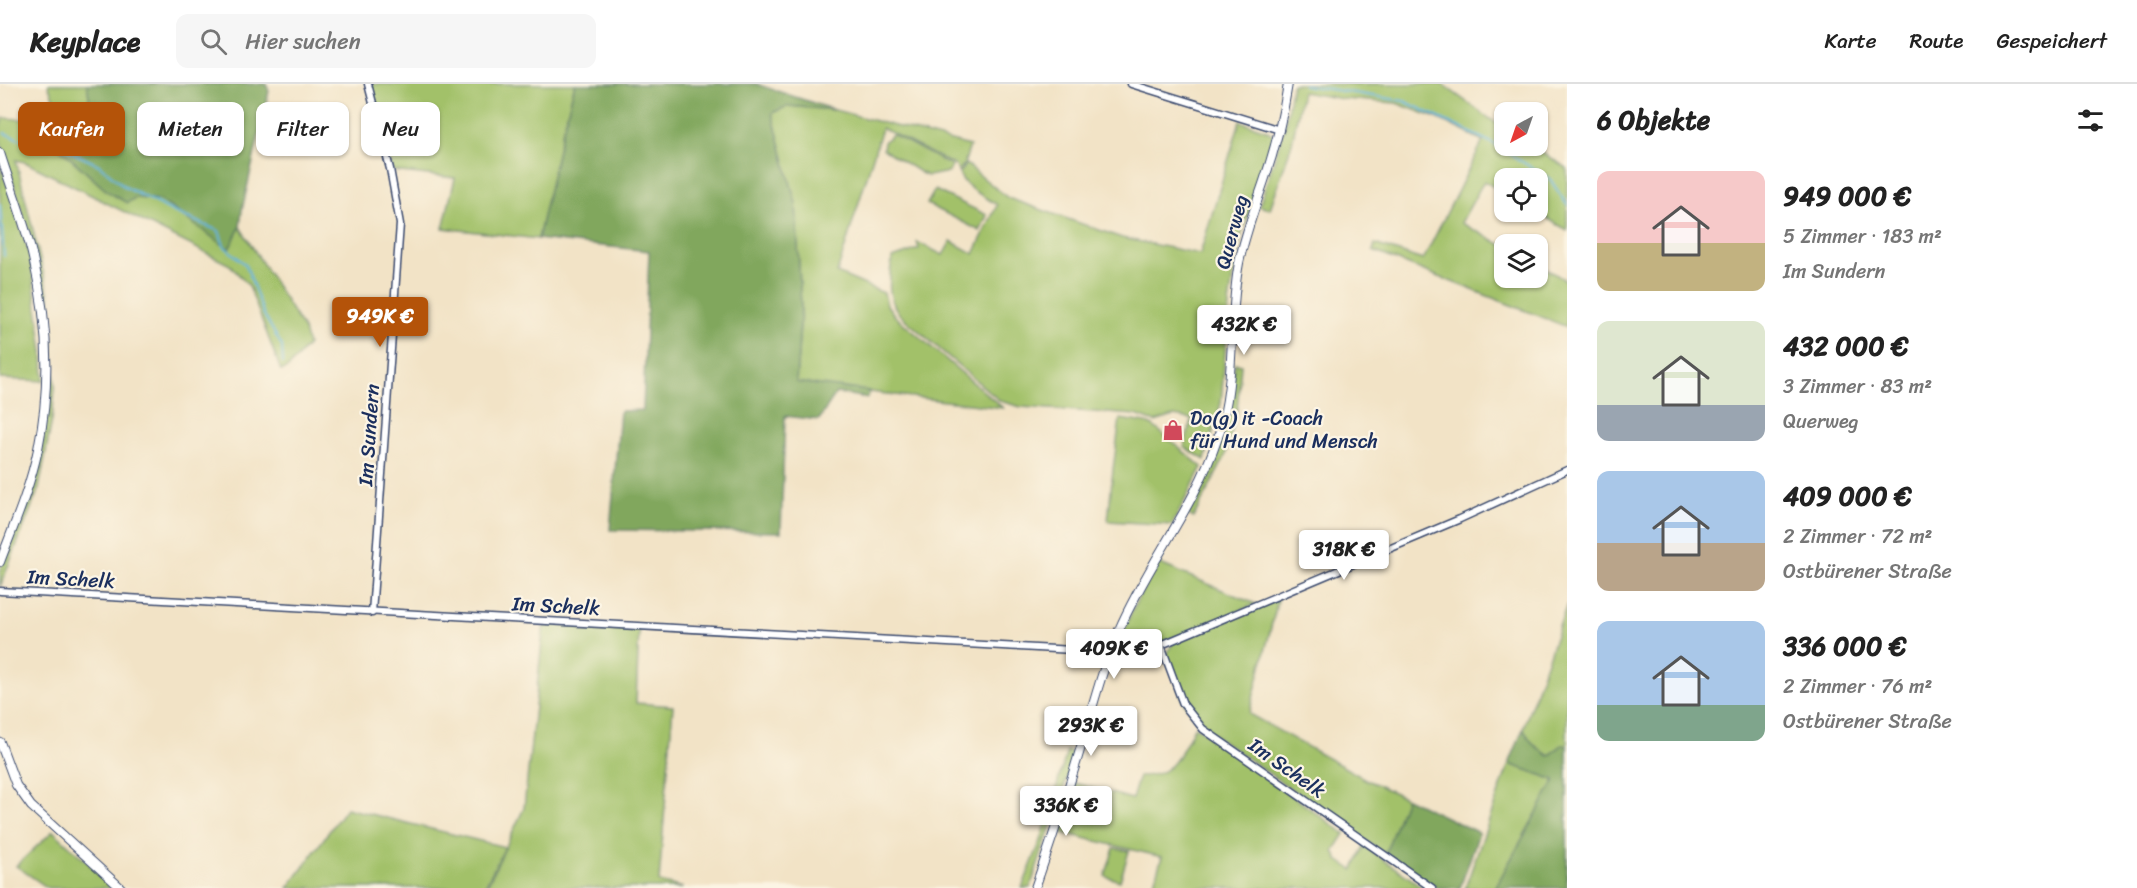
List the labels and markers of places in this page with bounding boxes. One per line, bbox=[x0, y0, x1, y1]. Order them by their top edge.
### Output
pin: 949K € bbox=[331, 297, 429, 348]
pin: 432K € bbox=[1195, 305, 1293, 356]
place label: Do(g) it -Coach für Hund und Mensch bbox=[1190, 401, 1378, 459]
shop icon: Do(g) it -Coach für Hund und Mensch bbox=[1161, 418, 1185, 442]
pin: 318K € bbox=[1295, 530, 1393, 581]
pin: 409K € bbox=[1065, 629, 1163, 680]
pin: 293K € bbox=[1042, 706, 1140, 757]
pin: 336K € bbox=[1017, 786, 1115, 837]

